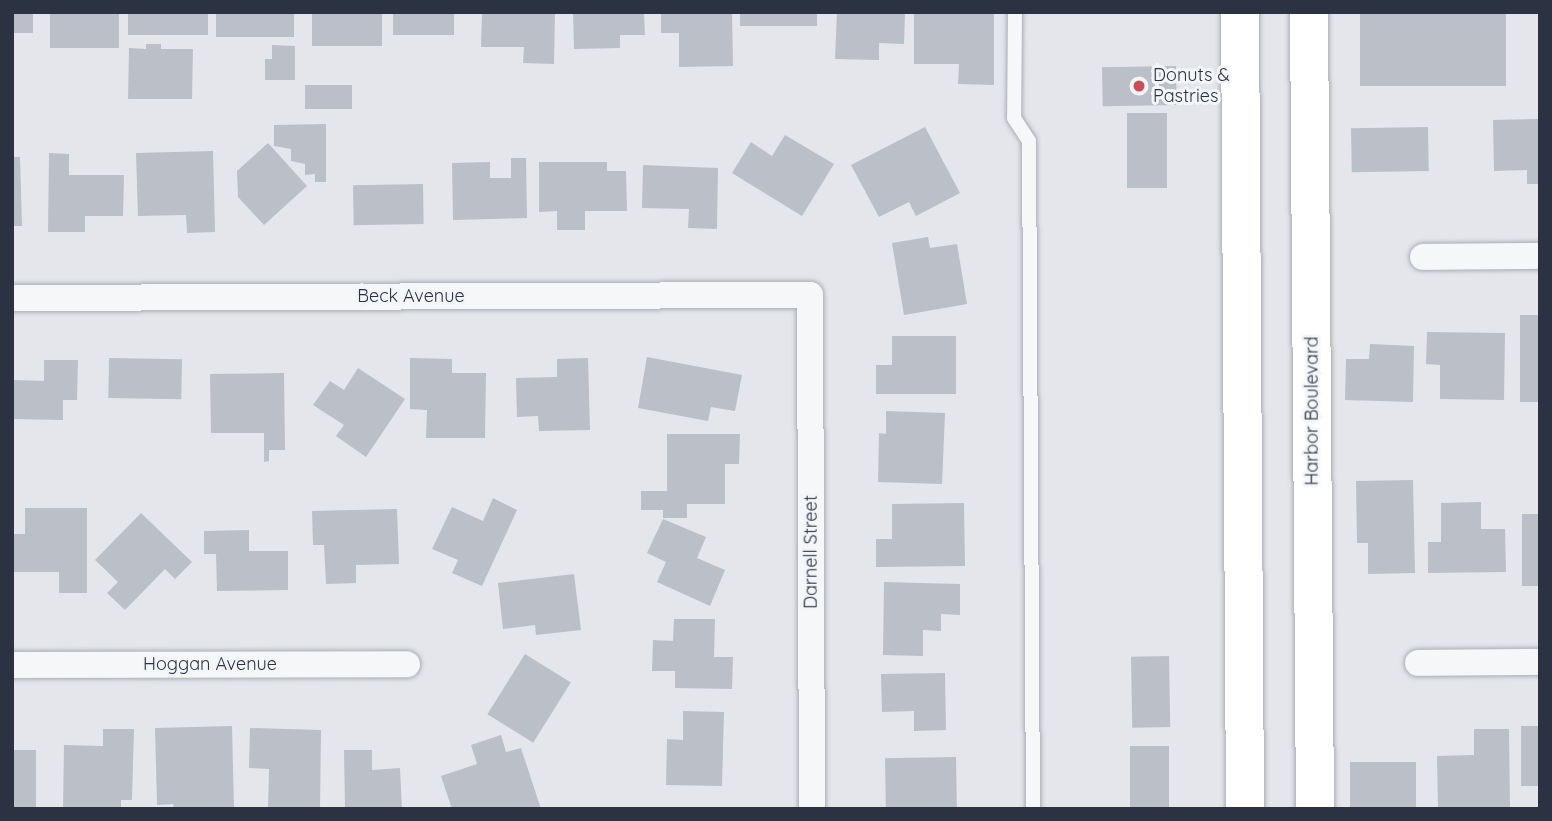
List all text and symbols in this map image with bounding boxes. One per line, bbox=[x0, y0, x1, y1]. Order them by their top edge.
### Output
place label: Donuts & Pastries bbox=[1153, 65, 1230, 108]
marker: Donuts & Pastries bbox=[1131, 78, 1147, 94]
street label: Beck Avenue bbox=[357, 285, 465, 307]
street label: Harbor Boulevard bbox=[1301, 336, 1323, 486]
street label: Darnell Street bbox=[800, 495, 822, 609]
street label: Hoggan Avenue bbox=[143, 653, 277, 675]

